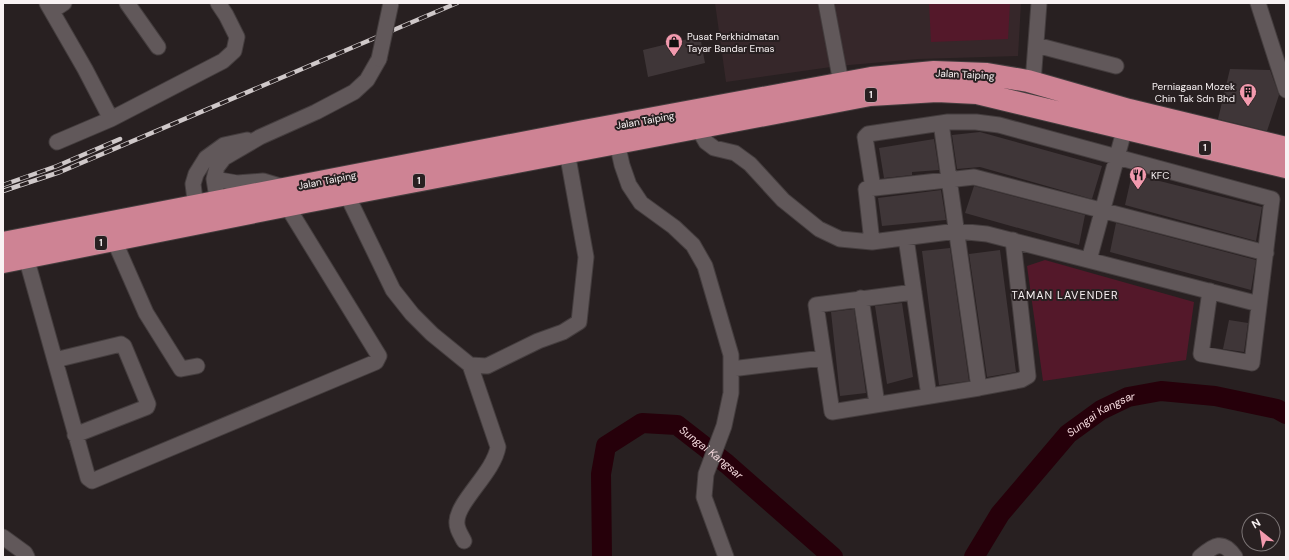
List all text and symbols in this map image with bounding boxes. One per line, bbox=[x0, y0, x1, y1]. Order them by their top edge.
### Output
place label: Pusat Perkhidmatan Tayar Bandar Emas bbox=[687, 30, 779, 55]
shop icon: Pusat Perkhidmatan Tayar Bandar Emas bbox=[664, 32, 684, 57]
street label: Jalan Taiping bbox=[935, 66, 995, 83]
place label: Perniagaan Mozek Chin Tak Sdn Bhd bbox=[1152, 80, 1235, 105]
building icon: Perniagaan Mozek Chin Tak Sdn Bhd bbox=[1238, 82, 1258, 107]
road number: 1 bbox=[865, 88, 877, 102]
street label: Jalan Taiping bbox=[615, 109, 676, 132]
road number: 1 bbox=[1199, 141, 1211, 155]
restaurant icon: KFC bbox=[1128, 165, 1148, 190]
street label: Jalan Taiping bbox=[297, 168, 358, 193]
place label: KFC bbox=[1151, 169, 1169, 182]
road number: 1 bbox=[413, 174, 425, 188]
road number: 1 bbox=[95, 236, 107, 250]
district label: TAMAN LAVENDER bbox=[1011, 288, 1119, 302]
water label: Sungai Kangsar bbox=[1064, 389, 1137, 440]
water label: Sungai Kangsar bbox=[677, 423, 747, 482]
north arrow bbox=[1241, 512, 1281, 552]
text: N bbox=[1249, 515, 1263, 531]

